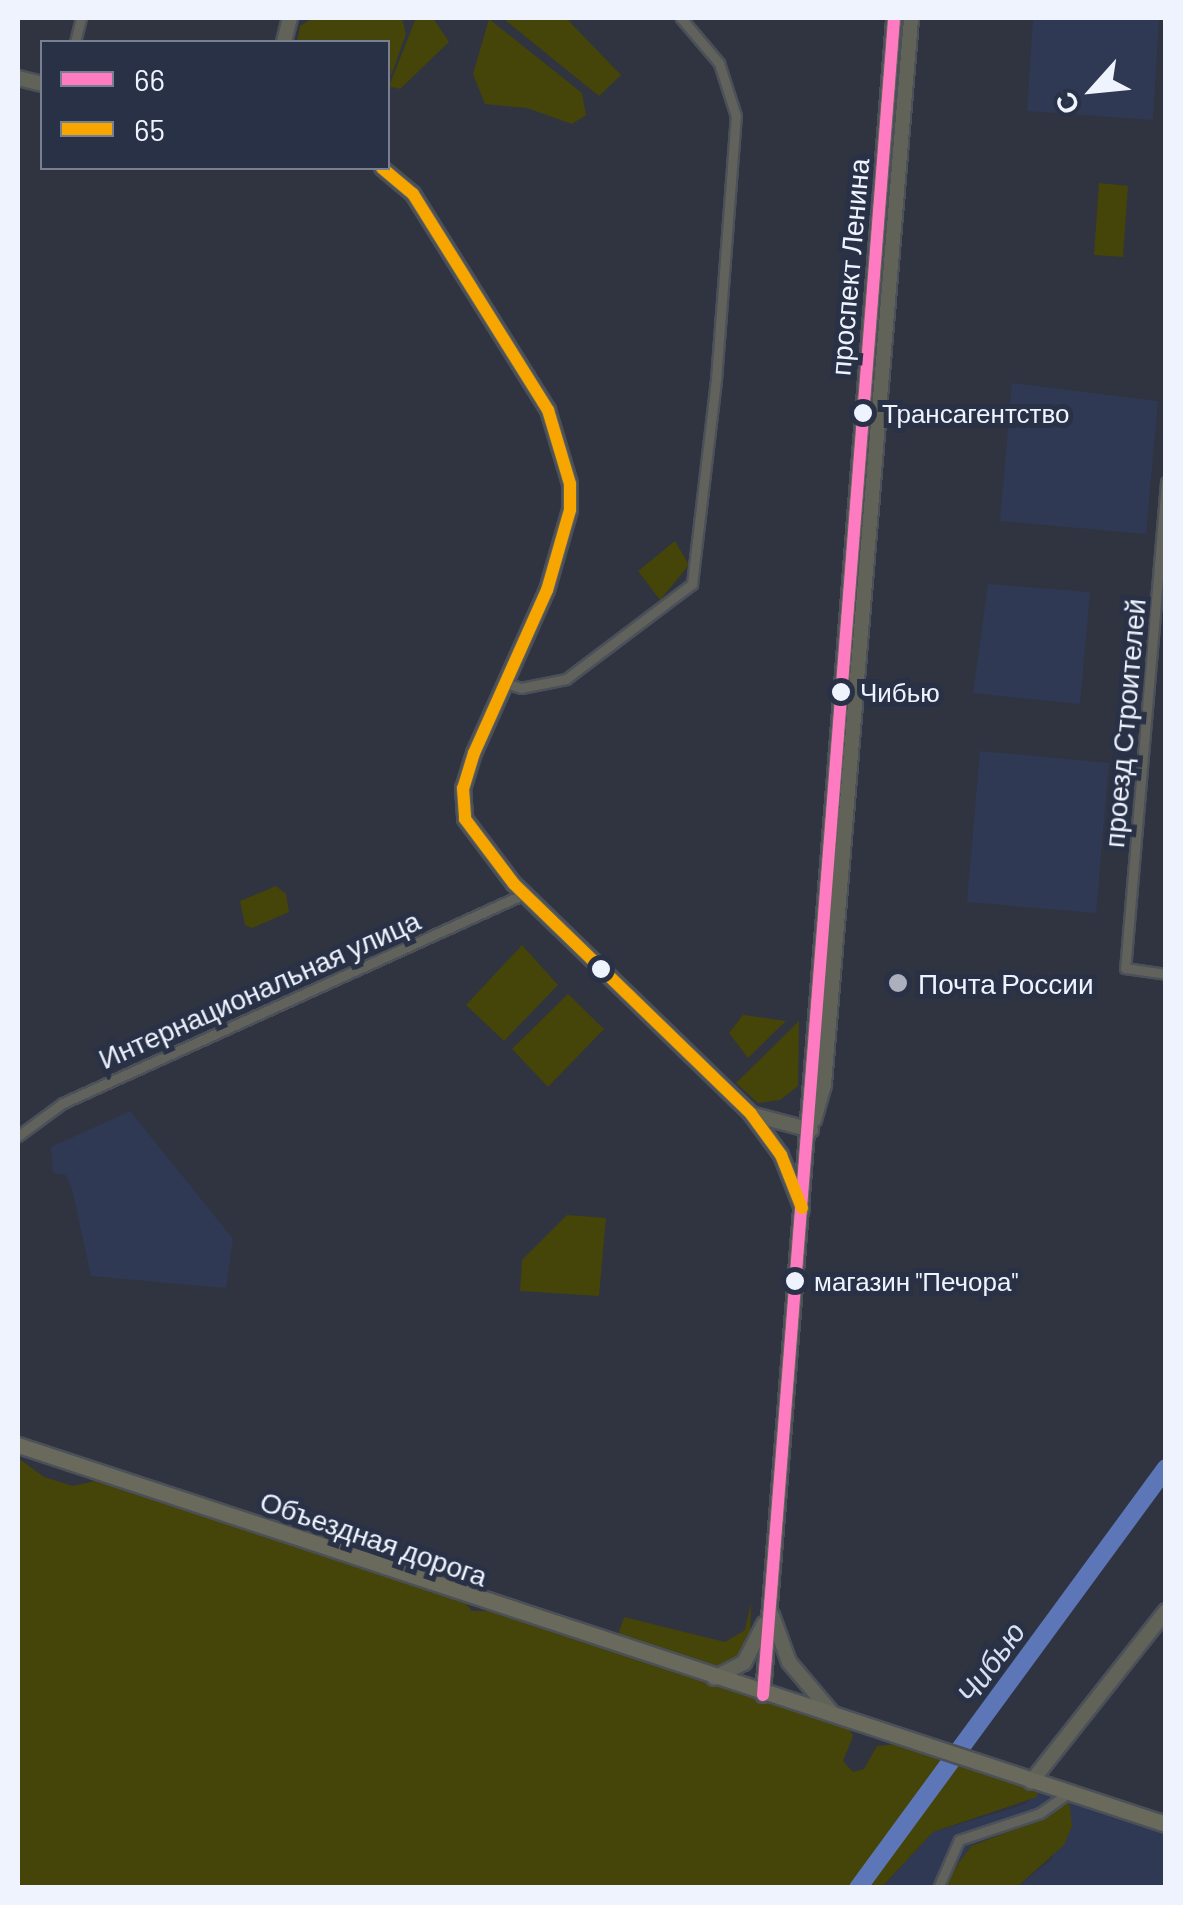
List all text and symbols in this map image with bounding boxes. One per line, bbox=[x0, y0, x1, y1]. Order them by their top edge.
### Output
legend bbox=[40, 40, 390, 170]
north arrow bbox=[1043, 40, 1143, 140]
text: 66 bbox=[134, 61, 165, 97]
text: С bbox=[1047, 87, 1086, 120]
text: 65 bbox=[134, 111, 165, 147]
street label: проспект Ленина bbox=[823, 157, 875, 377]
place label: Трансагентство bbox=[882, 397, 1069, 429]
marker: Трансагентство bbox=[853, 403, 873, 423]
street label: проезд Строителей bbox=[1096, 597, 1152, 849]
place label: Чибью bbox=[860, 676, 940, 708]
marker: Чибью bbox=[831, 682, 851, 702]
street label: Интернациональная улица bbox=[93, 903, 425, 1075]
unlabelled marker bbox=[591, 959, 611, 979]
place label: Почта России bbox=[918, 966, 1094, 1000]
marker: Почта России bbox=[887, 972, 909, 994]
place label: магазин "Печора" bbox=[814, 1265, 1018, 1297]
marker: магазин "Печора" bbox=[785, 1271, 805, 1291]
street label: Объездная дорога bbox=[256, 1483, 492, 1593]
water label: Чибью bbox=[948, 1614, 1032, 1710]

